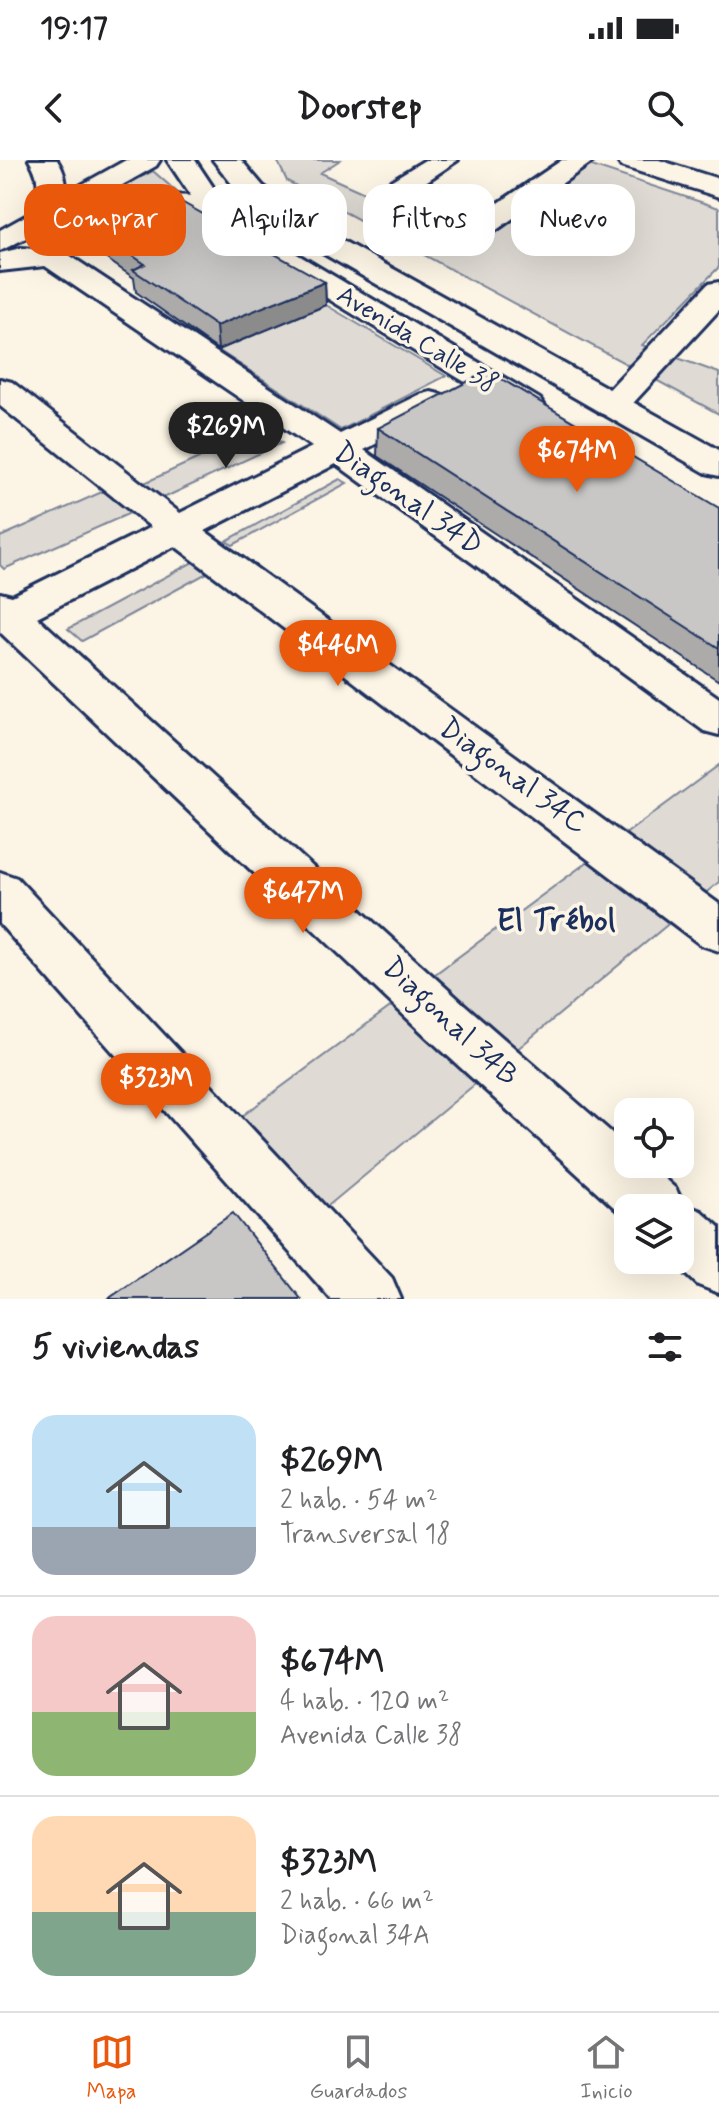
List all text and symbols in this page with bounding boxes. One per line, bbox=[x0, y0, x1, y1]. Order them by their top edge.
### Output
text: 19:17 bbox=[40, 9, 108, 48]
text: Doorstep bbox=[297, 85, 422, 132]
icon: back bbox=[32, 86, 76, 130]
icon: search bbox=[643, 86, 687, 130]
chip: Comprar bbox=[24, 184, 186, 256]
chip: Alquilar bbox=[202, 184, 347, 256]
chip: Filtros bbox=[363, 184, 495, 256]
chip: Nuevo bbox=[511, 184, 635, 256]
street label: Avenida Calle 38 bbox=[330, 278, 504, 402]
pin: $269M bbox=[170, 402, 282, 470]
text: $269M bbox=[187, 411, 265, 445]
pin: $674M bbox=[521, 426, 633, 494]
street label: Diagonal 34D bbox=[324, 433, 491, 567]
text: $674M bbox=[537, 435, 617, 469]
pin: $446M bbox=[282, 620, 394, 688]
text: $446M bbox=[297, 629, 379, 663]
street label: Diagonal 34C bbox=[429, 709, 595, 846]
pin: $647M bbox=[247, 867, 359, 935]
text: $647M bbox=[262, 876, 344, 910]
district label: El Trébol bbox=[496, 900, 616, 942]
street label: Diagonal 34B bbox=[372, 949, 526, 1097]
pin: $323M bbox=[100, 1053, 212, 1121]
text: $323M bbox=[119, 1062, 193, 1096]
map controls bbox=[614, 1098, 694, 1274]
button: locate bbox=[614, 1098, 694, 1178]
button: layers bbox=[614, 1194, 694, 1274]
text: 5 viviendas bbox=[32, 1325, 199, 1370]
icon: filters bbox=[643, 1325, 687, 1369]
text: $269M bbox=[280, 1439, 383, 1484]
icon: home bbox=[96, 1447, 192, 1543]
text: 2 hab. · 54 m² bbox=[280, 1484, 437, 1518]
text: Transversal 18 bbox=[280, 1518, 450, 1552]
text: $674M bbox=[280, 1640, 384, 1685]
icon: home bbox=[96, 1648, 192, 1744]
text: 4 hab. · 120 m² bbox=[280, 1685, 449, 1719]
text: Avenida Calle 38 bbox=[280, 1719, 462, 1753]
text: $323M bbox=[280, 1840, 377, 1885]
icon: home bbox=[96, 1848, 192, 1944]
text: 2 hab. · 66 m² bbox=[280, 1885, 434, 1919]
text: Diagonal 34A bbox=[280, 1919, 430, 1953]
tab: Mapa bbox=[86, 2030, 137, 2106]
tab: Guardados bbox=[309, 2030, 407, 2106]
tab: Inicio bbox=[580, 2030, 633, 2106]

